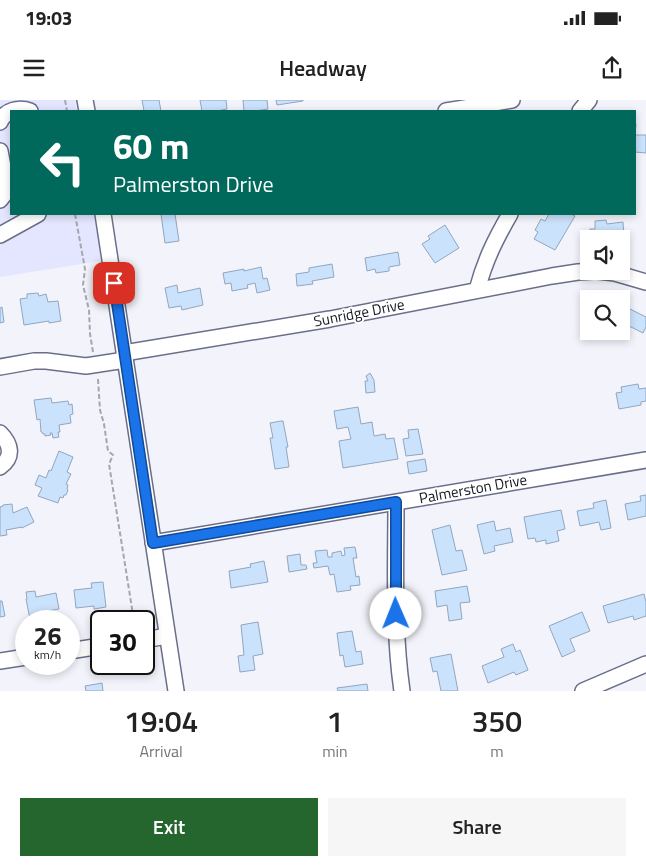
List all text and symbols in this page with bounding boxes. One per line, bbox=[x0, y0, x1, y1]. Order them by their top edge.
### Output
text: 19:03 bbox=[25, 3, 72, 32]
text: Headway bbox=[279, 51, 367, 85]
icon: menu bbox=[20, 54, 48, 82]
icon: share bbox=[598, 54, 626, 82]
text: 60 m bbox=[113, 119, 189, 173]
icon: left bbox=[30, 130, 95, 195]
text: Palmerston Drive bbox=[113, 167, 274, 201]
map controls bbox=[580, 230, 630, 340]
button: sound bbox=[580, 230, 630, 280]
pin bbox=[93, 262, 135, 304]
icon: arrive bbox=[100, 269, 128, 297]
button: search bbox=[580, 290, 630, 340]
street label: Sunridge Drive bbox=[312, 292, 406, 333]
street label: Palmerston Drive bbox=[417, 468, 529, 509]
position arrow bbox=[369, 587, 421, 639]
speed limit sign: 30 bbox=[90, 610, 155, 675]
text: 26 bbox=[33, 617, 62, 655]
text: km/h bbox=[34, 645, 61, 664]
text: 19:04 bbox=[124, 698, 198, 744]
text: 1 bbox=[327, 698, 343, 744]
text: 350 bbox=[472, 698, 522, 744]
text: Arrival bbox=[139, 739, 183, 763]
text: min bbox=[322, 739, 348, 763]
text: m bbox=[490, 739, 504, 763]
button: Exit bbox=[20, 798, 318, 856]
button: Share bbox=[328, 798, 626, 856]

